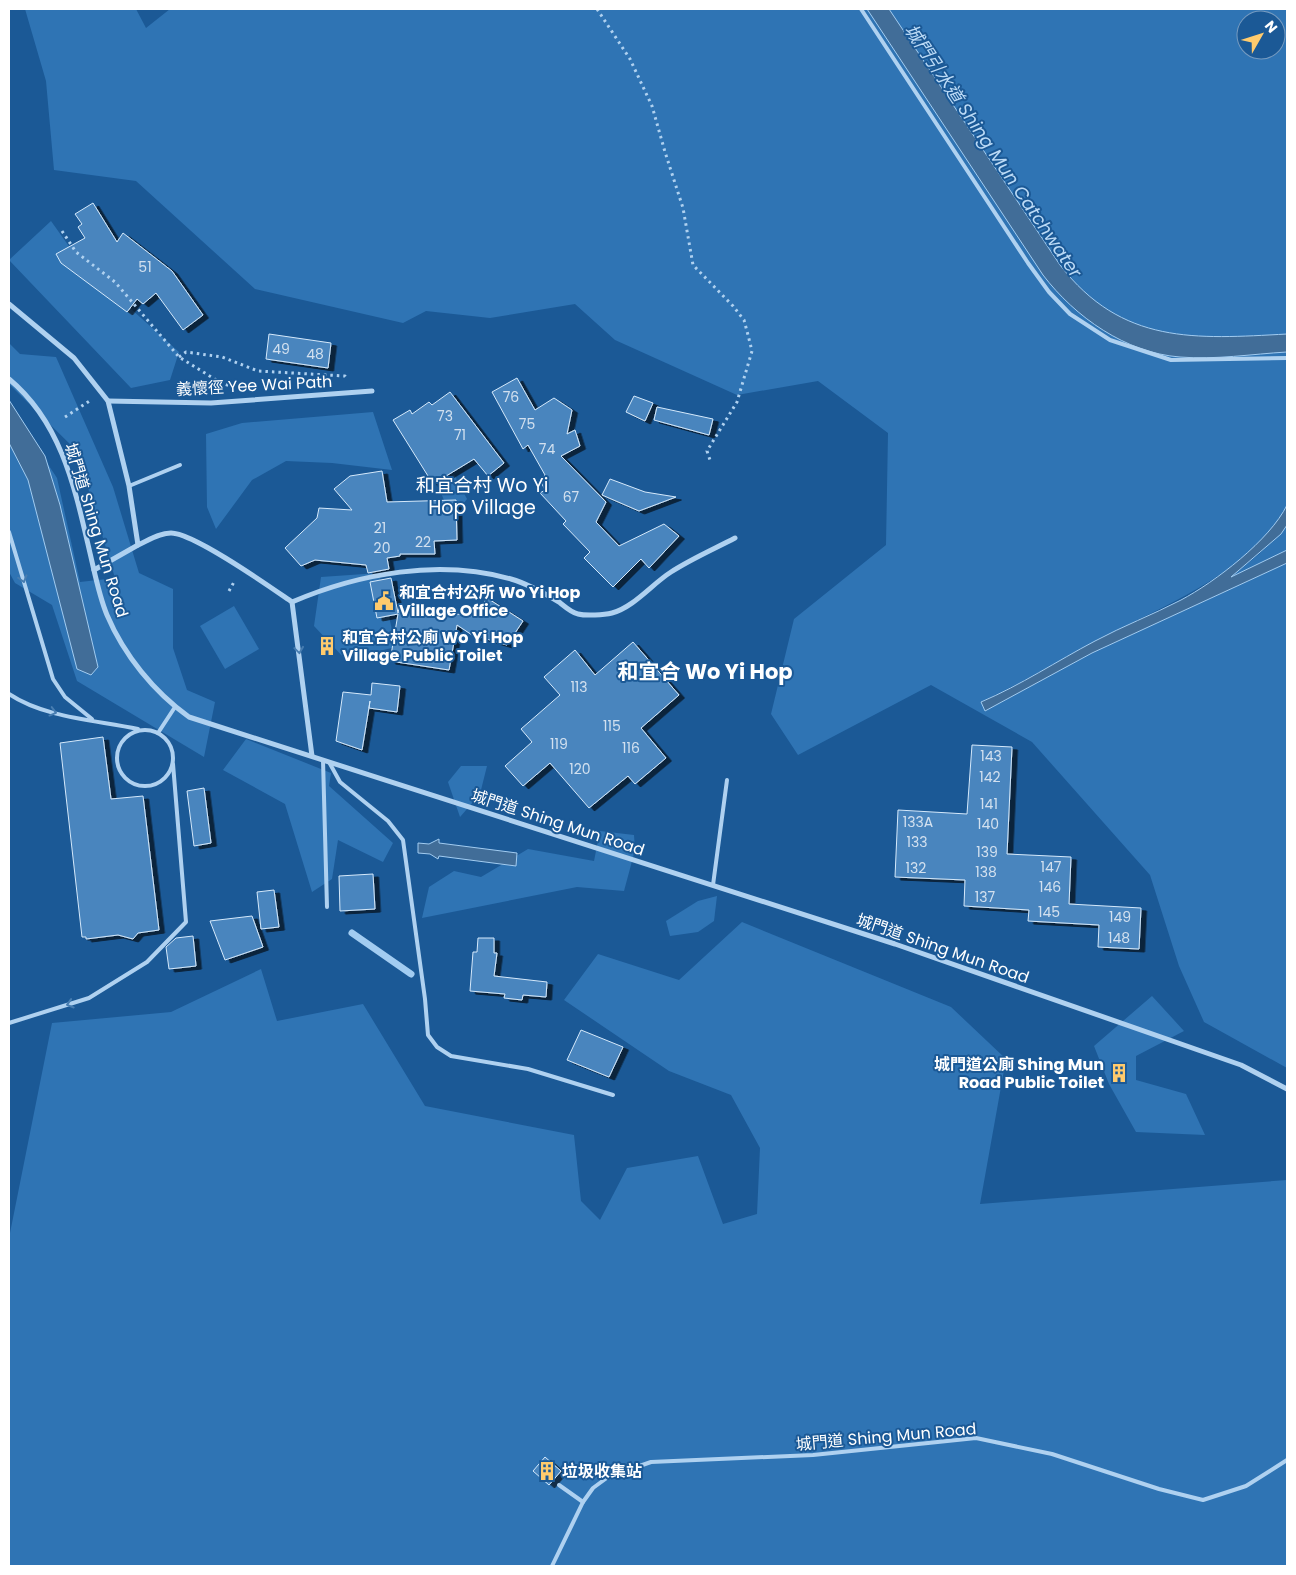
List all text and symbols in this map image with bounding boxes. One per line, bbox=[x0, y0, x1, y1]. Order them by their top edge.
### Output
north arrow bbox=[1236, 10, 1286, 60]
text: N bbox=[1260, 16, 1282, 37]
water label: 城門引水道 Shing Mun Catchwater bbox=[899, 19, 1089, 284]
house number: 51 bbox=[138, 257, 152, 277]
house number: 49 bbox=[272, 339, 290, 359]
house number: 48 bbox=[306, 344, 324, 364]
street label: 義懷徑 Yee Wai Path bbox=[175, 370, 333, 401]
house number: 76 bbox=[503, 387, 519, 407]
house number: 73 bbox=[437, 406, 453, 426]
house number: 75 bbox=[519, 414, 535, 434]
house number: 71 bbox=[454, 425, 466, 445]
house number: 74 bbox=[539, 439, 555, 459]
street label: 城門道 Shing Mun Road bbox=[59, 440, 134, 620]
district label: 和宜合村 Wo Yi Hop Village bbox=[416, 472, 548, 521]
house number: 67 bbox=[563, 487, 580, 507]
house number: 21 bbox=[374, 518, 386, 538]
house number: 22 bbox=[415, 532, 431, 552]
house number: 20 bbox=[374, 538, 390, 558]
one-way arrow bbox=[18, 574, 28, 582]
place label: 和宜合村公所 Wo Yi Hop Village Office bbox=[399, 581, 581, 622]
public building icon: 和宜合村公所 Wo Yi Hop Village Office bbox=[373, 590, 395, 612]
place label: 和宜合村公廁 Wo Yi Hop Village Public Toilet bbox=[342, 626, 524, 667]
building icon: 和宜合村公廁 Wo Yi Hop Village Public Toilet bbox=[316, 635, 338, 657]
one-way arrow bbox=[293, 647, 304, 655]
district label: 和宜合 Wo Yi Hop bbox=[617, 657, 793, 686]
house number: 113 bbox=[570, 677, 588, 697]
one-way arrow bbox=[49, 707, 57, 717]
house number: 115 bbox=[603, 716, 621, 736]
house number: 119 bbox=[550, 734, 568, 754]
house number: 116 bbox=[622, 738, 640, 758]
house number: 143 bbox=[980, 746, 1002, 766]
house number: 120 bbox=[569, 759, 591, 779]
house number: 142 bbox=[979, 767, 1001, 787]
street label: 城門道 Shing Mun Road bbox=[468, 784, 648, 861]
house number: 141 bbox=[980, 794, 998, 814]
house number: 133A bbox=[903, 812, 933, 832]
house number: 140 bbox=[977, 814, 999, 834]
house number: 133 bbox=[907, 832, 927, 852]
house number: 139 bbox=[976, 842, 998, 862]
house number: 147 bbox=[1041, 857, 1062, 877]
house number: 132 bbox=[906, 858, 926, 878]
house number: 138 bbox=[975, 862, 997, 882]
house number: 146 bbox=[1039, 877, 1061, 897]
house number: 137 bbox=[975, 887, 996, 907]
house number: 145 bbox=[1038, 902, 1060, 922]
house number: 149 bbox=[1109, 907, 1131, 927]
street label: 城門道 Shing Mun Road bbox=[853, 908, 1032, 989]
house number: 148 bbox=[1108, 928, 1130, 948]
one-way arrow bbox=[67, 998, 75, 1008]
place label: 城門道公廁 Shing Mun Road Public Toilet bbox=[934, 1053, 1104, 1094]
building icon: 城門道公廁 Shing Mun Road Public Toilet bbox=[1108, 1062, 1130, 1084]
street label: 城門道 Shing Mun Road bbox=[795, 1417, 977, 1456]
building icon: 垃圾收集站 bbox=[536, 1460, 558, 1482]
place label: 垃圾收集站 bbox=[562, 1460, 642, 1483]

